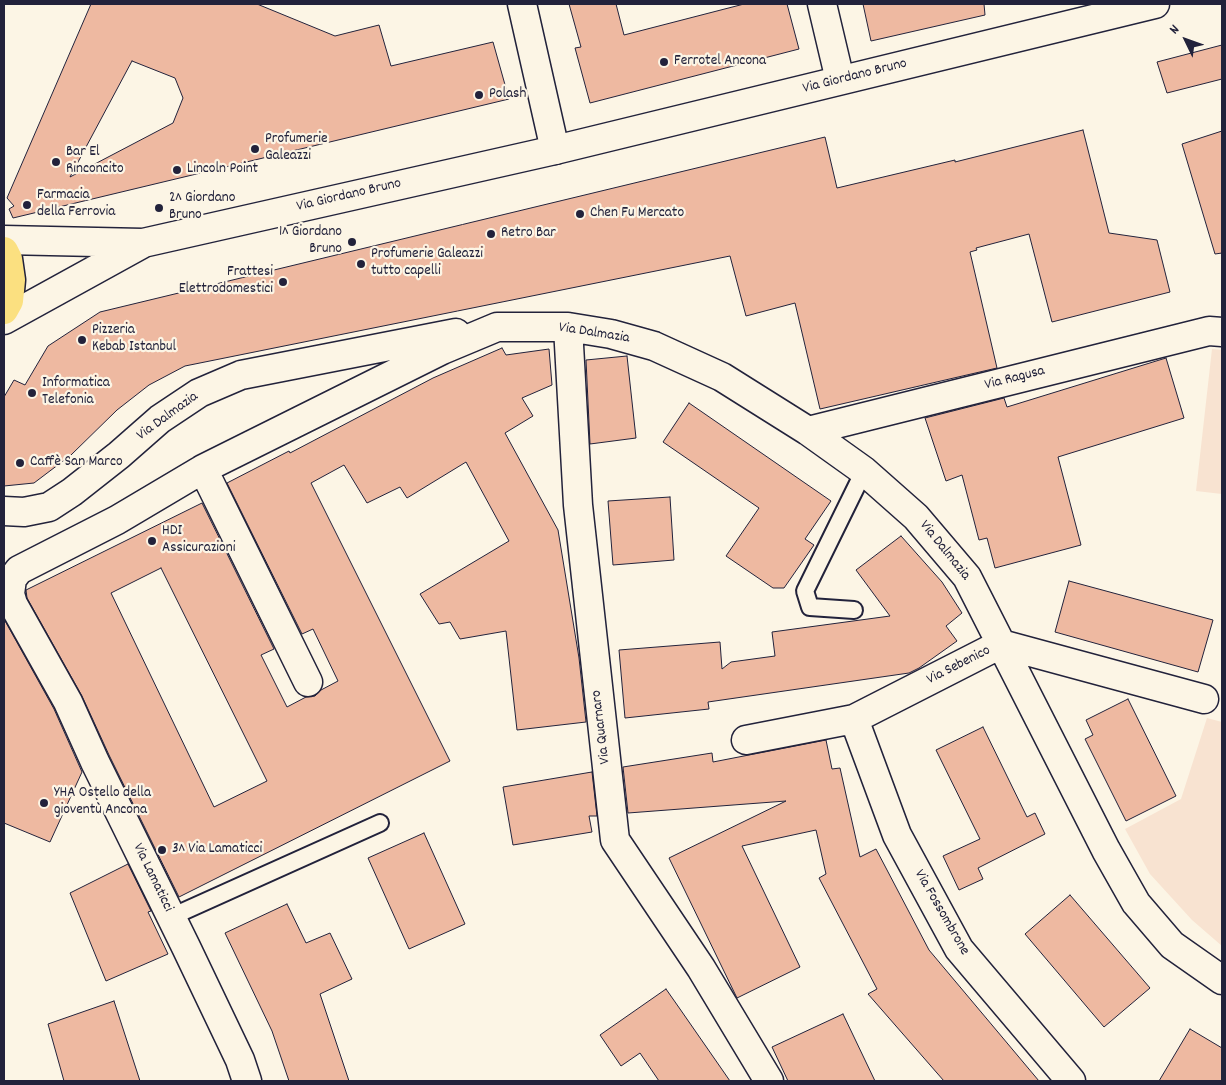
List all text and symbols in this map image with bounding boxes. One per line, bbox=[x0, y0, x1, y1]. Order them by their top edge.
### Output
north arrow bbox=[1161, 15, 1211, 65]
text: N bbox=[1165, 21, 1185, 39]
place label: Ferrotel Ancona bbox=[674, 53, 766, 71]
street label: Via Giordano Bruno bbox=[801, 55, 909, 99]
marker: Ferrotel Ancona bbox=[658, 56, 670, 68]
place label: Polash bbox=[489, 86, 526, 104]
marker: Polash bbox=[473, 89, 485, 101]
place label: Profumerie Galeazzi bbox=[265, 131, 328, 166]
marker: Profumerie Galeazzi bbox=[249, 143, 261, 155]
place label: Bar El Rinconcito bbox=[66, 144, 124, 179]
marker: Bar El Rinconcito bbox=[50, 156, 62, 168]
place label: Lincoln Point bbox=[187, 161, 258, 179]
marker: Lincoln Point bbox=[171, 164, 183, 176]
street label: Via Giordano Bruno bbox=[295, 175, 403, 217]
place label: Farmacia della Ferrovia bbox=[37, 187, 115, 222]
place label: 2^ Giordano Bruno bbox=[169, 190, 235, 225]
marker: Farmacia della Ferrovia bbox=[21, 199, 33, 211]
marker: 2^ Giordano Bruno bbox=[153, 202, 165, 214]
place label: Chen Fu Mercato bbox=[590, 205, 684, 223]
marker: Chen Fu Mercato bbox=[574, 208, 586, 220]
place label: 1^ Giordano Bruno bbox=[279, 224, 342, 259]
place label: Retro Bar bbox=[501, 225, 556, 243]
marker: Retro Bar bbox=[485, 228, 497, 240]
marker: 1^ Giordano Bruno bbox=[346, 236, 358, 248]
place label: Profumerie Galeazzi tutto capelli bbox=[371, 246, 483, 281]
marker: Profumerie Galeazzi tutto capelli bbox=[355, 258, 367, 270]
place label: Frattesi Elettrodomestici bbox=[179, 264, 273, 299]
marker: Frattesi Elettrodomestici bbox=[277, 276, 289, 288]
street label: Via Dalmazia bbox=[557, 320, 631, 348]
place label: Pizzeria Kebab Istanbul bbox=[92, 322, 176, 357]
marker: Pizzeria Kebab Istanbul bbox=[76, 334, 88, 346]
street label: Via Ragusa bbox=[983, 363, 1047, 395]
place label: Informatica Telefonia bbox=[42, 375, 110, 410]
marker: Informatica Telefonia bbox=[26, 387, 38, 399]
street label: Via Dalmazia bbox=[134, 389, 202, 445]
place label: Caffè San Marco bbox=[30, 454, 123, 472]
marker: Caffè San Marco bbox=[14, 457, 26, 469]
street label: Via Dalmazia bbox=[914, 518, 974, 584]
place label: HDI Assicurazioni bbox=[162, 523, 235, 558]
marker: HDI Assicurazioni bbox=[146, 535, 158, 547]
street label: Via Sebenico bbox=[924, 642, 994, 690]
street label: Via Quarnaro bbox=[589, 689, 615, 765]
place label: YHA Ostello della gioventù Ancona bbox=[54, 785, 151, 820]
marker: YHA Ostello della gioventù Ancona bbox=[38, 797, 50, 809]
street label: Via Lamaticci bbox=[128, 841, 176, 915]
place label: 3^ Via Lamaticci bbox=[172, 841, 262, 859]
marker: 3^ Via Lamaticci bbox=[156, 844, 168, 856]
street label: Via Fossombrone bbox=[909, 867, 973, 959]

